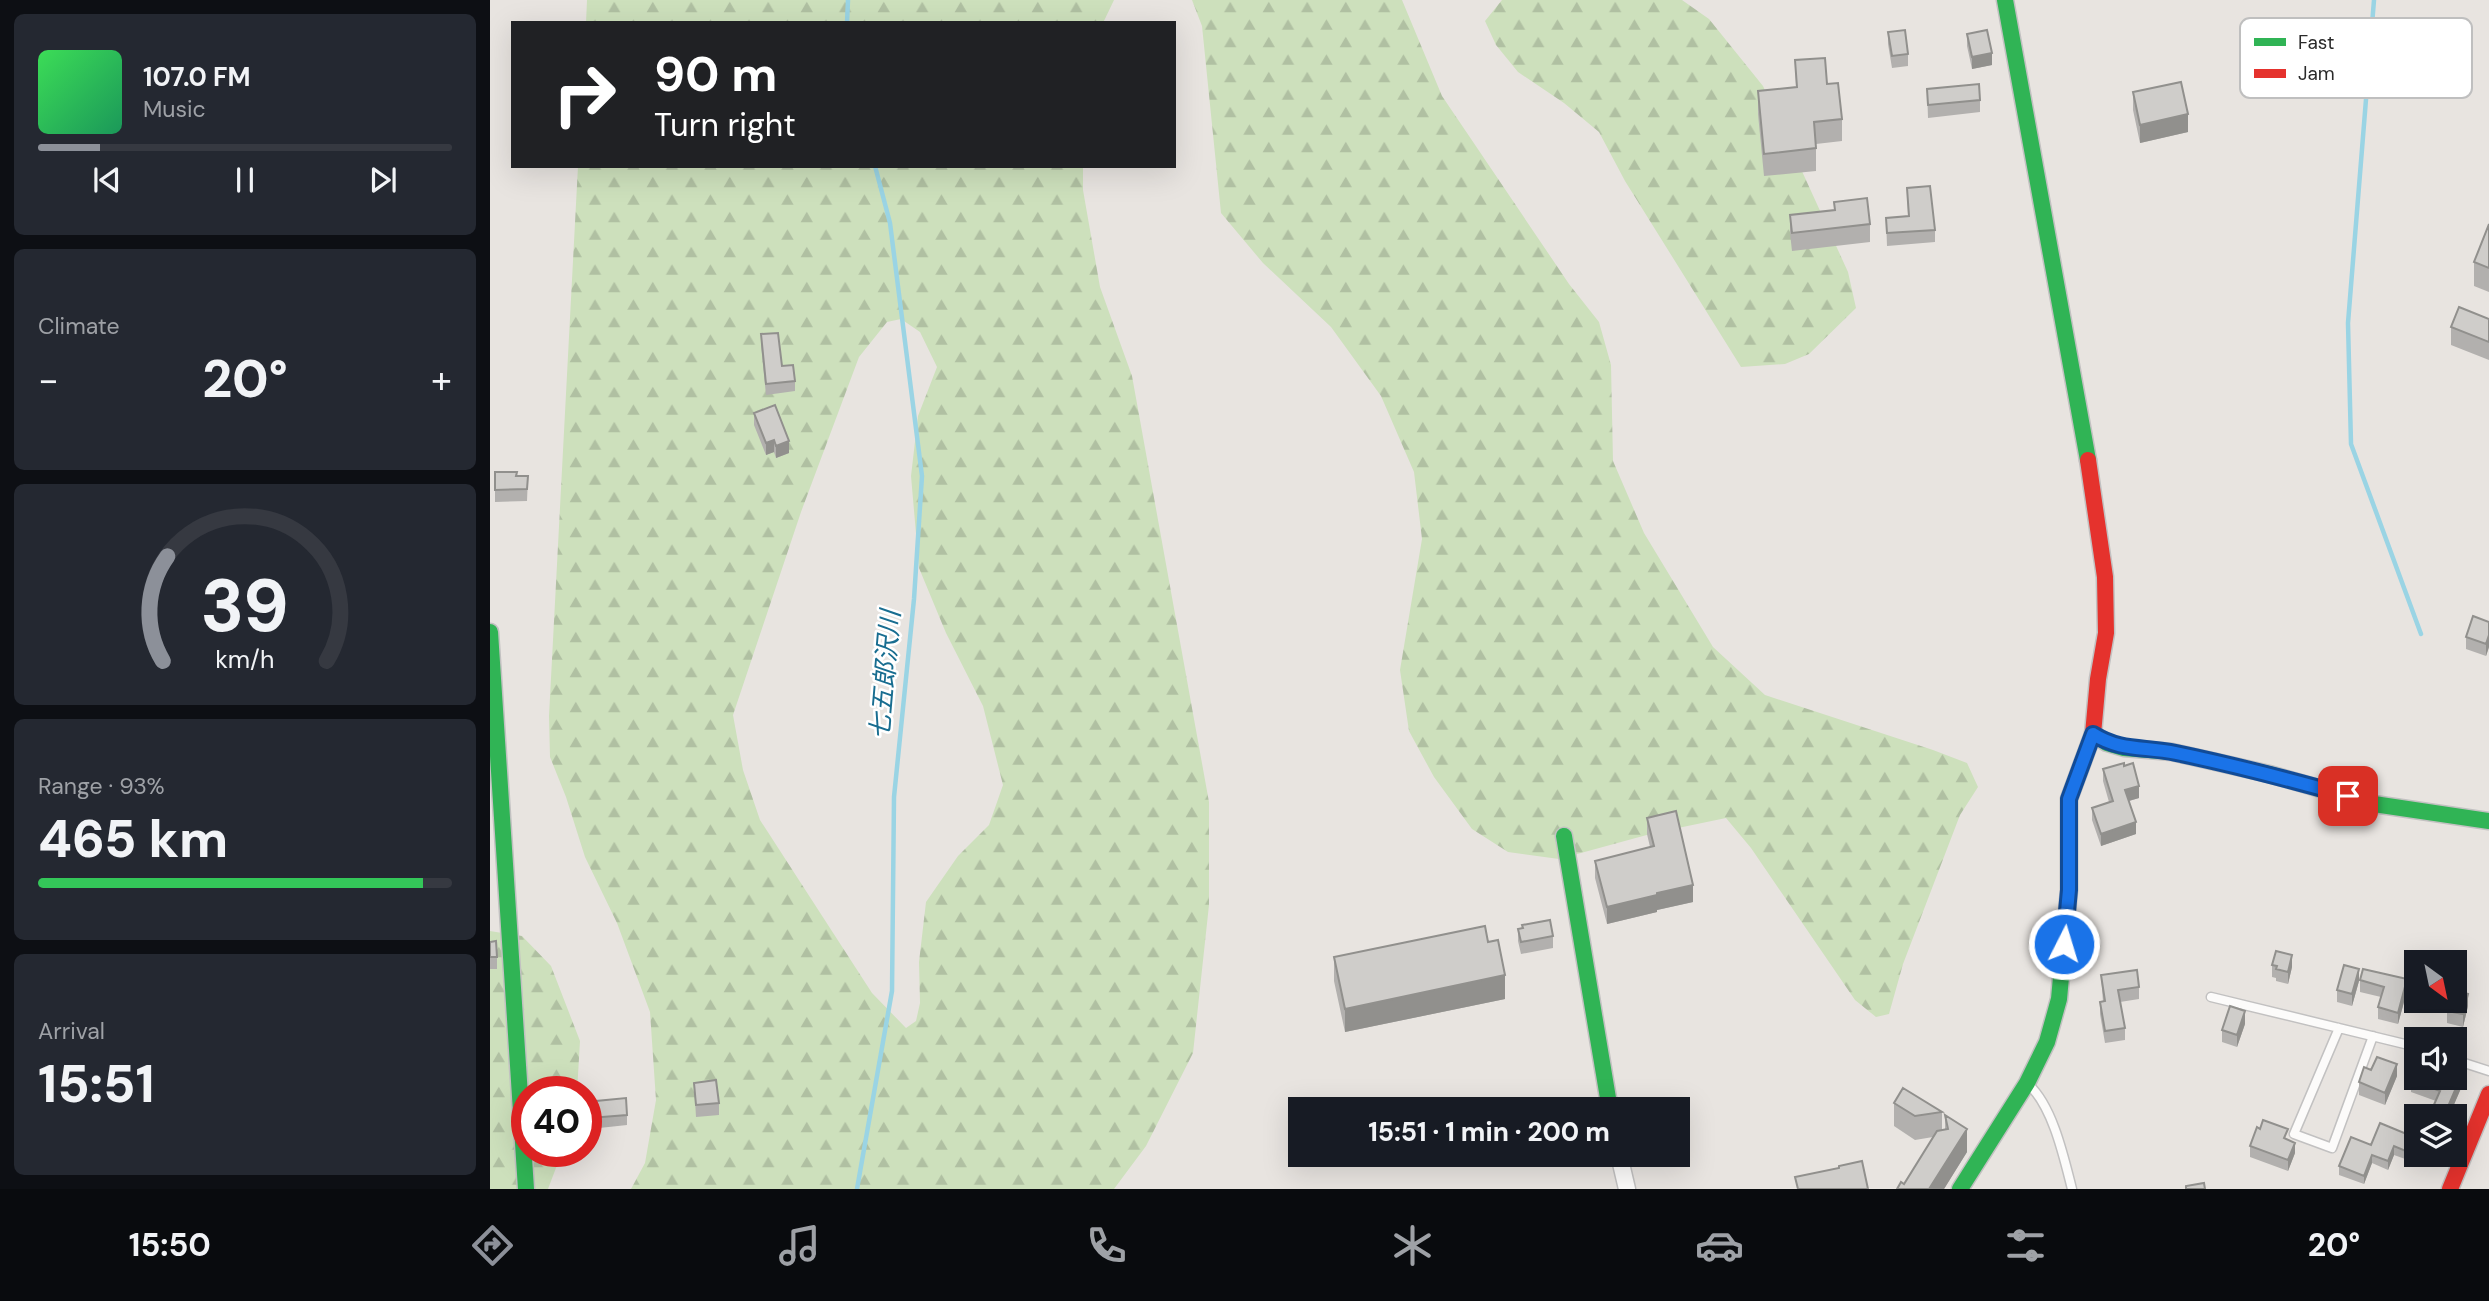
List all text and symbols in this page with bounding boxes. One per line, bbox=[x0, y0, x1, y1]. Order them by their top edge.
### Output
legend bbox=[2240, 18, 2472, 98]
text: Fast bbox=[2298, 30, 2334, 55]
text: 90 m bbox=[654, 42, 777, 106]
icon: right bbox=[539, 49, 630, 140]
text: 107.0 FM bbox=[143, 60, 250, 94]
text: Jam bbox=[2298, 61, 2335, 86]
text: Music bbox=[143, 94, 206, 124]
text: Turn right bbox=[654, 104, 796, 146]
icon: previous bbox=[88, 161, 126, 199]
icon: pause bbox=[226, 161, 264, 199]
icon: next bbox=[364, 161, 402, 199]
text: Climate bbox=[38, 311, 120, 341]
text: 20° bbox=[202, 345, 288, 413]
text: − bbox=[38, 355, 59, 405]
text: + bbox=[431, 355, 452, 405]
text: 39 bbox=[201, 559, 289, 654]
water label: 七五郎沢川 bbox=[862, 606, 908, 741]
text: km/h bbox=[215, 642, 275, 675]
pin bbox=[2318, 766, 2378, 826]
text: Range · 93% bbox=[38, 771, 165, 801]
icon: arrive bbox=[2329, 777, 2367, 815]
text: 465 km bbox=[38, 805, 228, 873]
position arrow bbox=[2027, 907, 2101, 981]
north arrow bbox=[2404, 950, 2468, 1013]
map controls bbox=[2404, 950, 2467, 1167]
text: Arrival bbox=[38, 1016, 105, 1046]
button: sound bbox=[2404, 1027, 2467, 1090]
text: 15:51 bbox=[38, 1050, 155, 1118]
speed limit sign: 40 bbox=[511, 1076, 602, 1167]
button: layers bbox=[2404, 1104, 2467, 1167]
text: 15:51 · 1 min · 200 m bbox=[1368, 1115, 1610, 1149]
icon: directions bbox=[468, 1221, 517, 1270]
icon: music bbox=[775, 1221, 824, 1270]
icon: phone bbox=[1082, 1221, 1131, 1270]
icon: climate bbox=[1388, 1221, 1437, 1270]
icon: car bbox=[1695, 1221, 1744, 1270]
icon: filters bbox=[2001, 1221, 2050, 1270]
text: 15:50 bbox=[129, 1224, 211, 1266]
text: 20° bbox=[2308, 1224, 2360, 1266]

